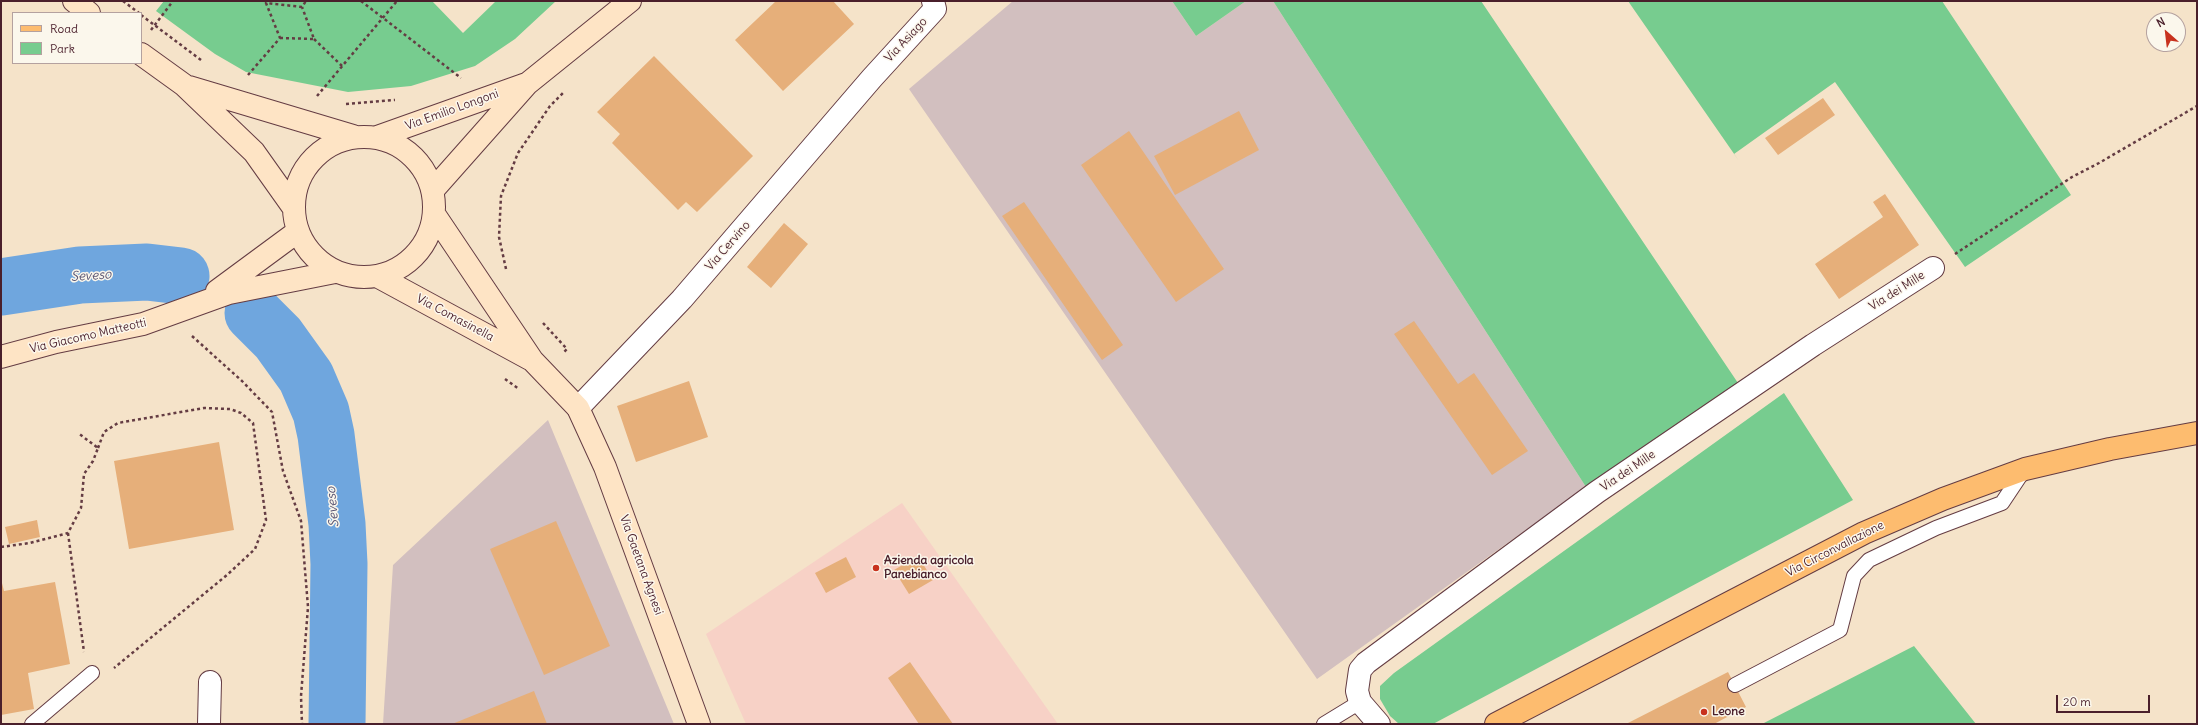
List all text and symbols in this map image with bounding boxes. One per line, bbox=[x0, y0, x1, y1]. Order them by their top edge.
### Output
legend bbox=[12, 12, 142, 64]
north arrow bbox=[2146, 12, 2186, 52]
text: N bbox=[2154, 14, 2167, 30]
street label: Via Asiago bbox=[882, 15, 930, 65]
text: Road bbox=[50, 21, 78, 36]
text: Park bbox=[50, 41, 75, 56]
street label: Via Emilio Longoni bbox=[403, 86, 501, 134]
street label: Via Cervino bbox=[703, 218, 753, 274]
water label: Seveso bbox=[70, 267, 112, 285]
street label: Via dei Mille bbox=[1866, 268, 1928, 314]
street label: Via Comasinella bbox=[414, 292, 496, 344]
street label: Via Giacomo Matteotti bbox=[28, 316, 148, 356]
street label: Via dei Mille bbox=[1598, 447, 1658, 495]
water label: Seveso bbox=[323, 486, 343, 528]
street label: Via Gaetana Agnesi bbox=[616, 513, 666, 617]
street label: Via Circonvallazione bbox=[1783, 518, 1887, 580]
place label: Azienda agricola Panebianco bbox=[884, 554, 974, 582]
marker: Azienda agricola Panebianco bbox=[871, 563, 881, 573]
scale bar bbox=[2058, 687, 2152, 713]
text: 20 m bbox=[2063, 694, 2091, 709]
place label: Leone bbox=[1712, 705, 1745, 719]
marker: Leone bbox=[1699, 707, 1709, 717]

